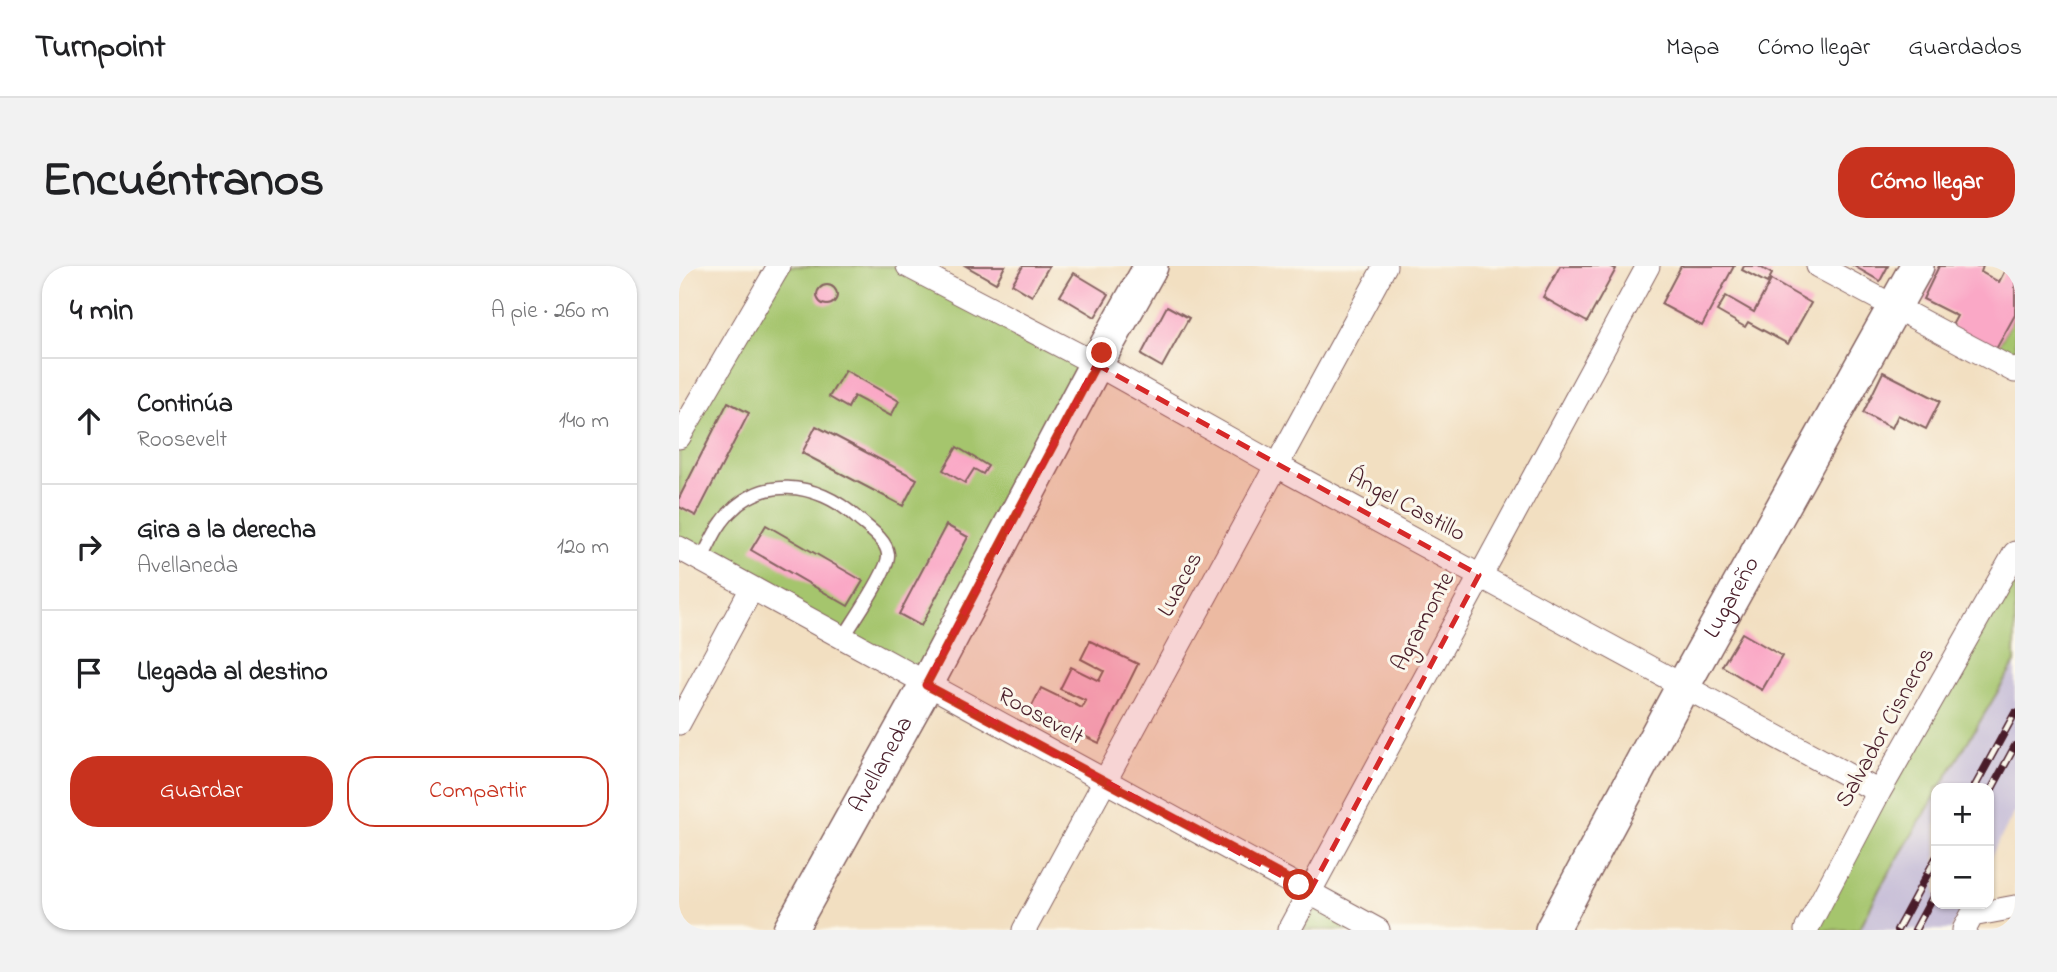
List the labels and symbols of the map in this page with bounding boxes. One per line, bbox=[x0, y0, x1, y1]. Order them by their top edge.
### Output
route end bbox=[1086, 337, 1117, 368]
street label: Ángel Castillo bbox=[1341, 460, 1471, 552]
street label: Luaces bbox=[1149, 546, 1213, 624]
street label: Lugareño bbox=[1695, 550, 1769, 645]
street label: Agramonte bbox=[1383, 566, 1465, 678]
street label: Salvador Cisneros bbox=[1827, 641, 1945, 815]
street label: Roosevelt bbox=[990, 679, 1090, 755]
street label: Avellaneda bbox=[841, 710, 923, 819]
route start bbox=[1283, 869, 1314, 900]

